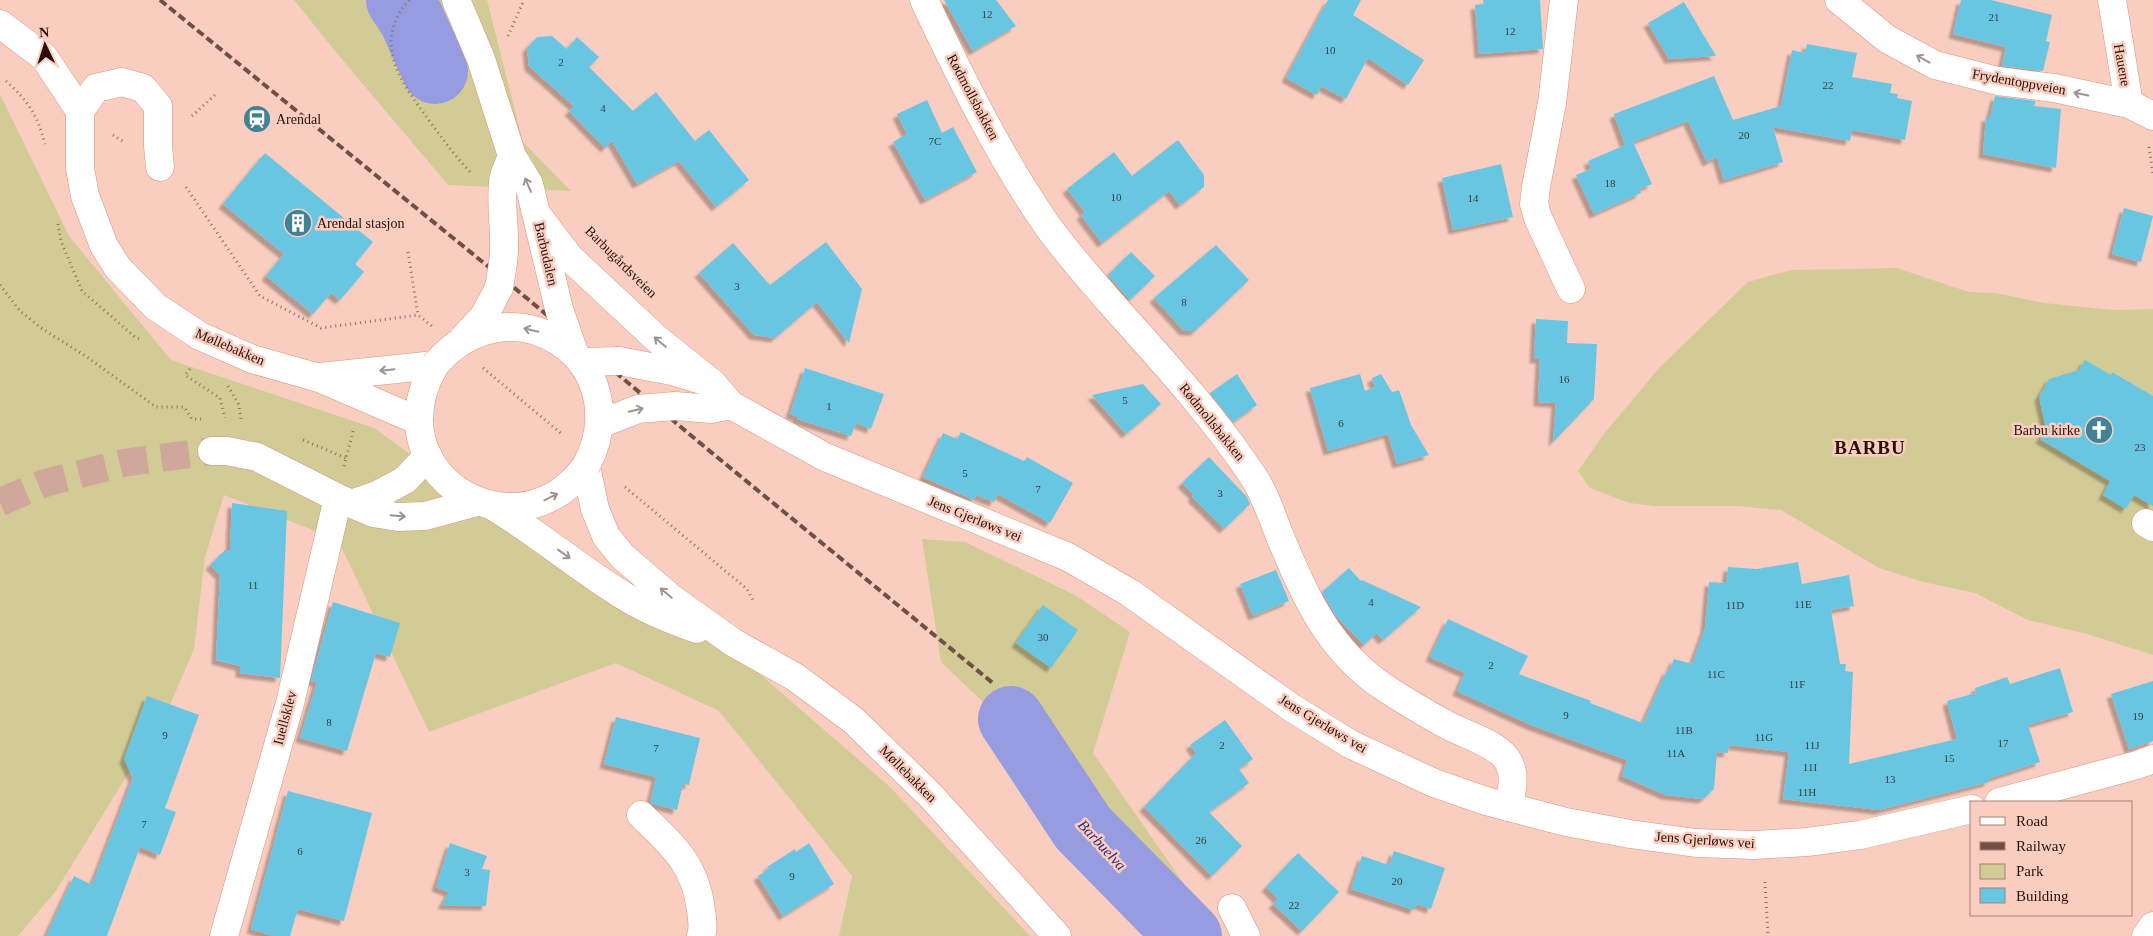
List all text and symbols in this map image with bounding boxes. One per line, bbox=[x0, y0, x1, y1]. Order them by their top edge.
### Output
house number: 12 bbox=[982, 8, 993, 20]
house number: 21 bbox=[1989, 11, 2000, 23]
north arrow bbox=[20, 20, 70, 70]
text: N bbox=[39, 25, 50, 40]
house number: 12 bbox=[1505, 25, 1516, 37]
street label: Hauene bbox=[2111, 43, 2133, 87]
house number: 10 bbox=[1325, 44, 1336, 56]
street label: Rødmollsbakken bbox=[944, 52, 1002, 142]
one-way arrow bbox=[1917, 53, 1931, 63]
house number: 2 bbox=[558, 56, 564, 68]
street label: Frydentoppveien bbox=[1971, 66, 2067, 98]
house number: 22 bbox=[1823, 79, 1834, 91]
one-way arrow bbox=[2074, 89, 2090, 98]
house number: 4 bbox=[600, 102, 606, 114]
station icon: Arendal bbox=[242, 104, 272, 134]
place label: Arendal bbox=[276, 112, 321, 127]
house number: 20 bbox=[1739, 129, 1750, 141]
house number: 7C bbox=[929, 135, 941, 147]
house number: 18 bbox=[1605, 177, 1616, 189]
one-way arrow bbox=[523, 178, 533, 193]
house number: 10 bbox=[1111, 191, 1122, 203]
house number: 14 bbox=[1468, 192, 1479, 204]
building icon: Arendal stasjon bbox=[283, 208, 313, 238]
place label: Arendal stasjon bbox=[317, 216, 404, 231]
street label: Barbudalen bbox=[531, 221, 561, 287]
street label: Barbugårdsveien bbox=[582, 223, 660, 301]
house number: 3 bbox=[734, 280, 740, 292]
house number: 8 bbox=[1181, 296, 1187, 308]
one-way arrow bbox=[524, 325, 540, 334]
street label: Møllebakken bbox=[193, 326, 267, 368]
one-way arrow bbox=[654, 336, 667, 347]
one-way arrow bbox=[379, 365, 395, 375]
house number: 16 bbox=[1559, 373, 1570, 385]
street label: Rødmollsbakken bbox=[1176, 380, 1248, 464]
house number: 5 bbox=[1122, 394, 1128, 406]
house number: 1 bbox=[826, 400, 832, 412]
one-way arrow bbox=[628, 405, 644, 414]
church icon: Barbu kirke bbox=[2084, 415, 2114, 445]
house number: 6 bbox=[1338, 417, 1344, 429]
place label: Barbu kirke bbox=[2014, 423, 2080, 438]
district label: BARBU bbox=[1834, 437, 1906, 458]
house number: 23 bbox=[2135, 441, 2146, 453]
house number: 5 bbox=[962, 467, 968, 479]
house number: 7 bbox=[1035, 483, 1041, 495]
house number: 3 bbox=[1217, 487, 1223, 499]
one-way arrow bbox=[543, 491, 558, 501]
street label: Jens Gjerløws vei bbox=[926, 493, 1024, 545]
one-way arrow bbox=[389, 511, 405, 521]
one-way arrow bbox=[557, 548, 570, 559]
house number: 11 bbox=[248, 579, 258, 591]
one-way arrow bbox=[660, 588, 673, 599]
house number: 4 bbox=[1368, 596, 1374, 608]
house number: 11E bbox=[1794, 598, 1812, 610]
house number: 11D bbox=[1726, 599, 1744, 611]
house number: 30 bbox=[1038, 631, 1049, 643]
house number: 2 bbox=[1488, 659, 1494, 671]
house number: 11C bbox=[1707, 668, 1725, 680]
house number: 11F bbox=[1789, 678, 1805, 690]
street label: Iuellsklev bbox=[271, 689, 299, 747]
street label: Jens Gjerløws vei bbox=[1276, 692, 1370, 756]
house number: 9 bbox=[1563, 709, 1569, 721]
house number: 19 bbox=[2133, 710, 2144, 722]
house number: 8 bbox=[326, 716, 332, 728]
house number: 11B bbox=[1675, 724, 1693, 736]
house number: 9 bbox=[162, 729, 168, 741]
house number: 11G bbox=[1755, 731, 1773, 743]
house number: 17 bbox=[1998, 737, 2009, 749]
house number: 2 bbox=[1219, 739, 1225, 751]
house number: 11J bbox=[1805, 739, 1820, 751]
house number: 7 bbox=[653, 742, 659, 754]
street label: Møllebakken bbox=[877, 743, 939, 805]
house number: 11A bbox=[1667, 747, 1685, 759]
house number: 15 bbox=[1944, 752, 1955, 764]
house number: 11I bbox=[1803, 761, 1817, 773]
house number: 13 bbox=[1885, 773, 1896, 785]
house number: 11H bbox=[1798, 786, 1816, 798]
legend bbox=[1970, 801, 2133, 916]
text: Road bbox=[2016, 813, 2048, 829]
water label: Barbuelva bbox=[1075, 817, 1129, 873]
house number: 7 bbox=[141, 818, 147, 830]
street label: Jens Gjerløws vei bbox=[1655, 829, 1755, 851]
house number: 26 bbox=[1196, 834, 1207, 846]
text: Railway bbox=[2016, 838, 2066, 854]
house number: 6 bbox=[297, 845, 303, 857]
text: Park bbox=[2016, 863, 2044, 879]
house number: 3 bbox=[464, 866, 470, 878]
house number: 9 bbox=[789, 870, 795, 882]
house number: 20 bbox=[1392, 875, 1403, 887]
text: Building bbox=[2016, 888, 2069, 904]
house number: 22 bbox=[1289, 899, 1300, 911]

